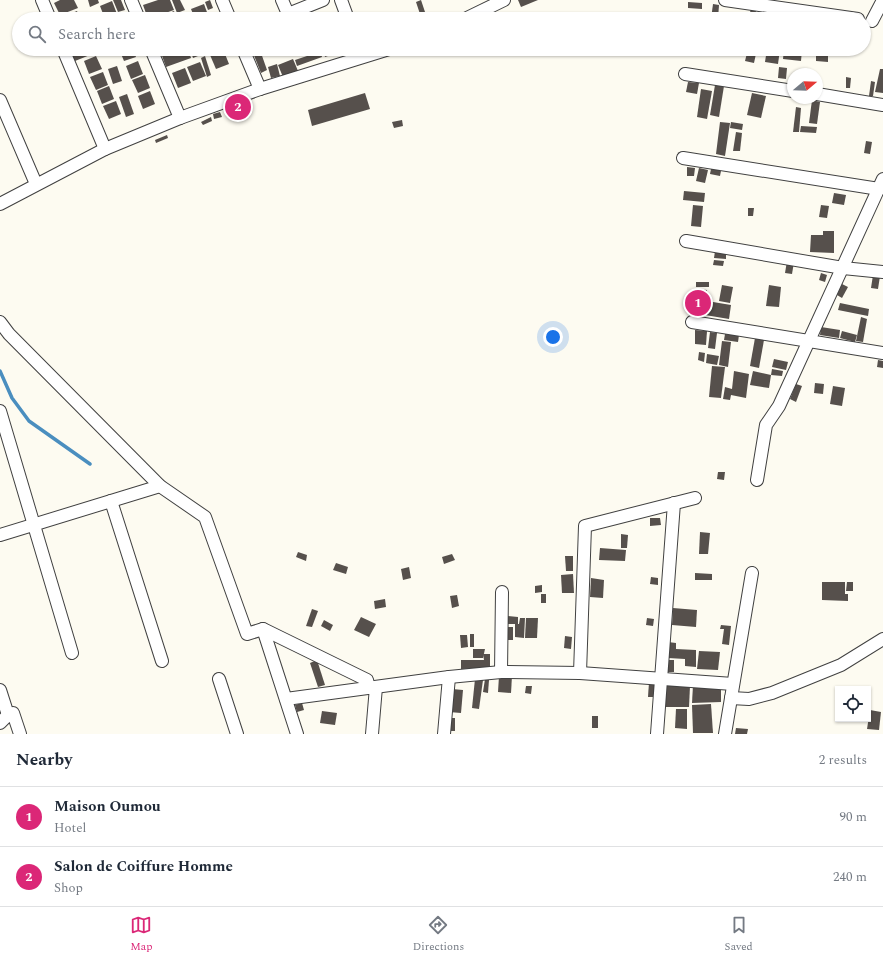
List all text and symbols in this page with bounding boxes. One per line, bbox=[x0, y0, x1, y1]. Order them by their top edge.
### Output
search box bbox=[12, 12, 871, 56]
icon: search bbox=[26, 23, 48, 45]
text: Search here bbox=[58, 23, 136, 46]
north arrow bbox=[787, 68, 823, 104]
pin: 2 bbox=[225, 92, 251, 122]
pin: 1 bbox=[685, 288, 711, 318]
your location bbox=[543, 327, 563, 347]
map controls bbox=[835, 686, 871, 722]
button: locate bbox=[835, 686, 871, 722]
text: Nearby bbox=[16, 747, 72, 773]
text: 2 results bbox=[819, 750, 867, 770]
text: Maison Oumou bbox=[54, 795, 161, 818]
text: 1 bbox=[25, 807, 33, 827]
text: 90 m bbox=[840, 807, 867, 827]
text: Hotel bbox=[54, 818, 86, 838]
text: Salon de Coiffure Homme bbox=[54, 855, 233, 878]
text: 2 bbox=[25, 867, 33, 887]
text: 240 m bbox=[833, 867, 867, 887]
text: Shop bbox=[54, 878, 83, 898]
tab: Map bbox=[130, 914, 152, 955]
tab: Directions bbox=[413, 914, 464, 955]
tab: Saved bbox=[725, 914, 753, 955]

